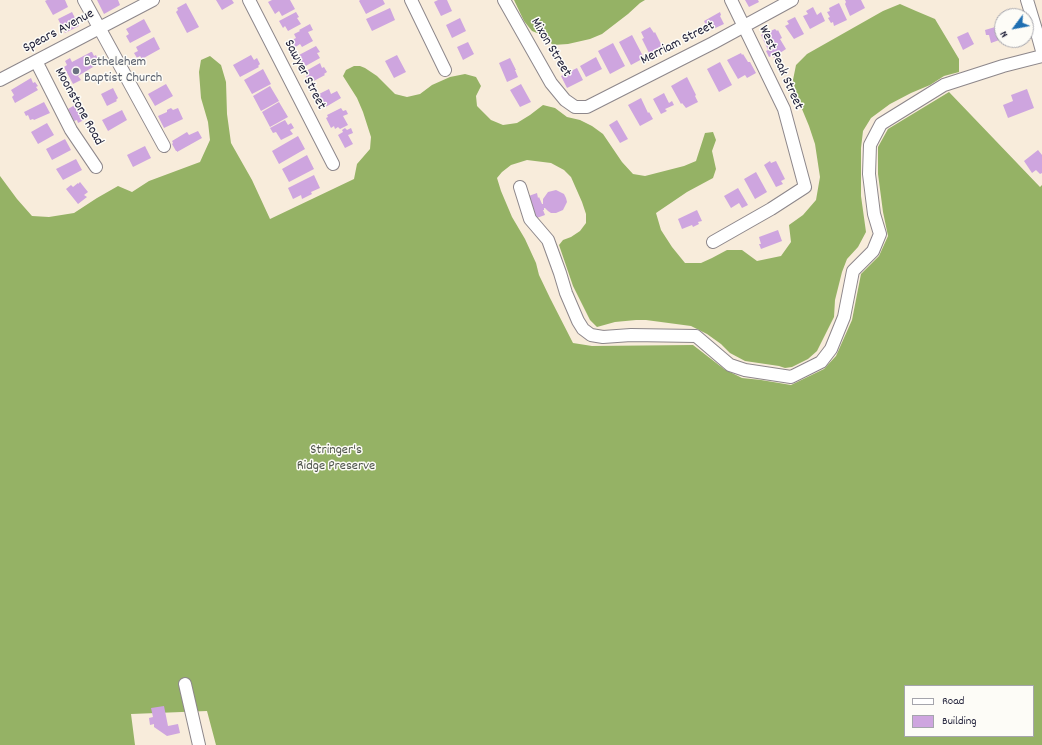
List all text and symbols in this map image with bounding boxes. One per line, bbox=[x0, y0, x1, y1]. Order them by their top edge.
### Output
street label: Spears Avenue bbox=[21, 6, 97, 58]
north arrow bbox=[994, 8, 1034, 48]
street label: Mixon Street bbox=[526, 15, 574, 81]
street label: Merriam Street bbox=[638, 18, 718, 70]
street label: West Peak Street bbox=[754, 23, 806, 113]
text: N bbox=[996, 27, 1013, 40]
street label: Sawyer Street bbox=[279, 37, 329, 113]
place label: Bethelehem Baptist Church bbox=[84, 55, 162, 88]
street label: Moonstone Road bbox=[50, 65, 106, 149]
marker: Bethelehem Baptist Church bbox=[71, 66, 81, 76]
park label: Stringer's Ridge Preserve bbox=[297, 443, 375, 476]
legend bbox=[904, 685, 1034, 737]
text: Road bbox=[942, 693, 964, 710]
text: Building bbox=[942, 713, 977, 730]

